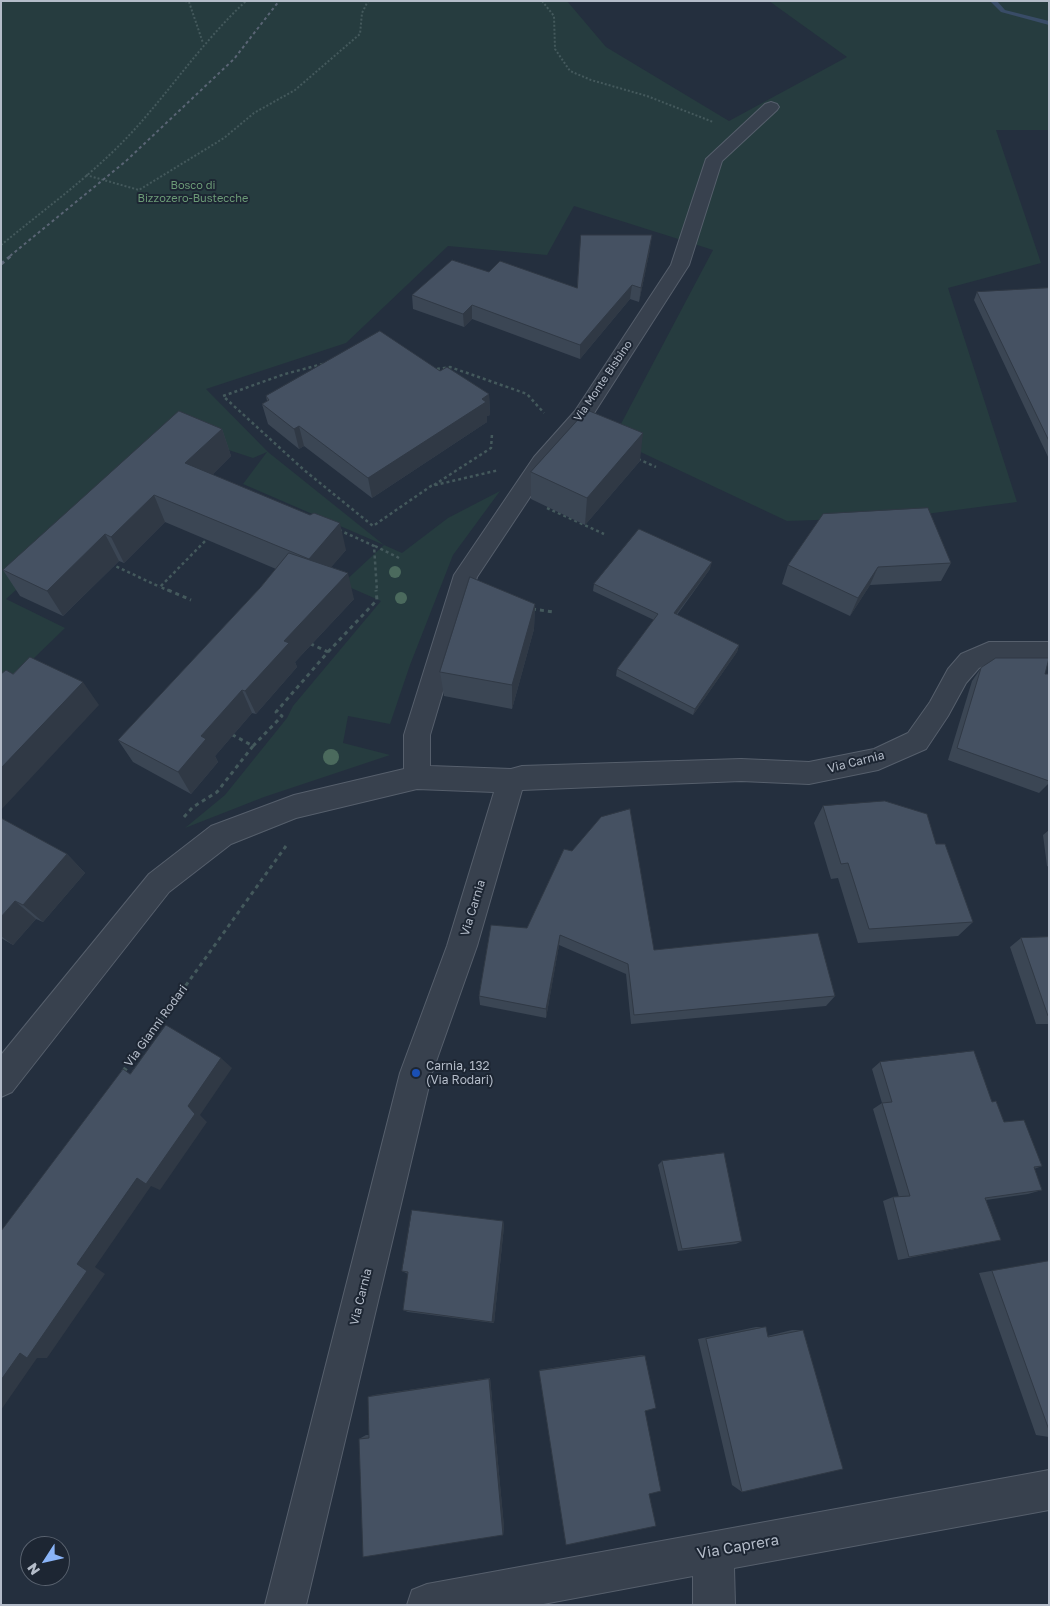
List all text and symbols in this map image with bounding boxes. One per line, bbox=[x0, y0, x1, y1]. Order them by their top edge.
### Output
park label: Bosco di Bizzozero-Bustecche bbox=[138, 179, 248, 205]
street label: Via Monte Bisbino bbox=[571, 338, 635, 424]
street label: Via Carnia bbox=[826, 748, 886, 776]
street label: Via Carnia bbox=[458, 878, 488, 938]
street label: Via Gianni Rodari bbox=[121, 982, 191, 1070]
place label: Carnia, 132 (Via Rodari) bbox=[426, 1059, 493, 1087]
marker: Carnia, 132 (Via Rodari) bbox=[410, 1067, 422, 1079]
street label: Via Carnia bbox=[347, 1267, 375, 1327]
street label: Via Caprera bbox=[696, 1531, 780, 1563]
north arrow bbox=[20, 1536, 70, 1586]
text: N bbox=[23, 1560, 43, 1579]

